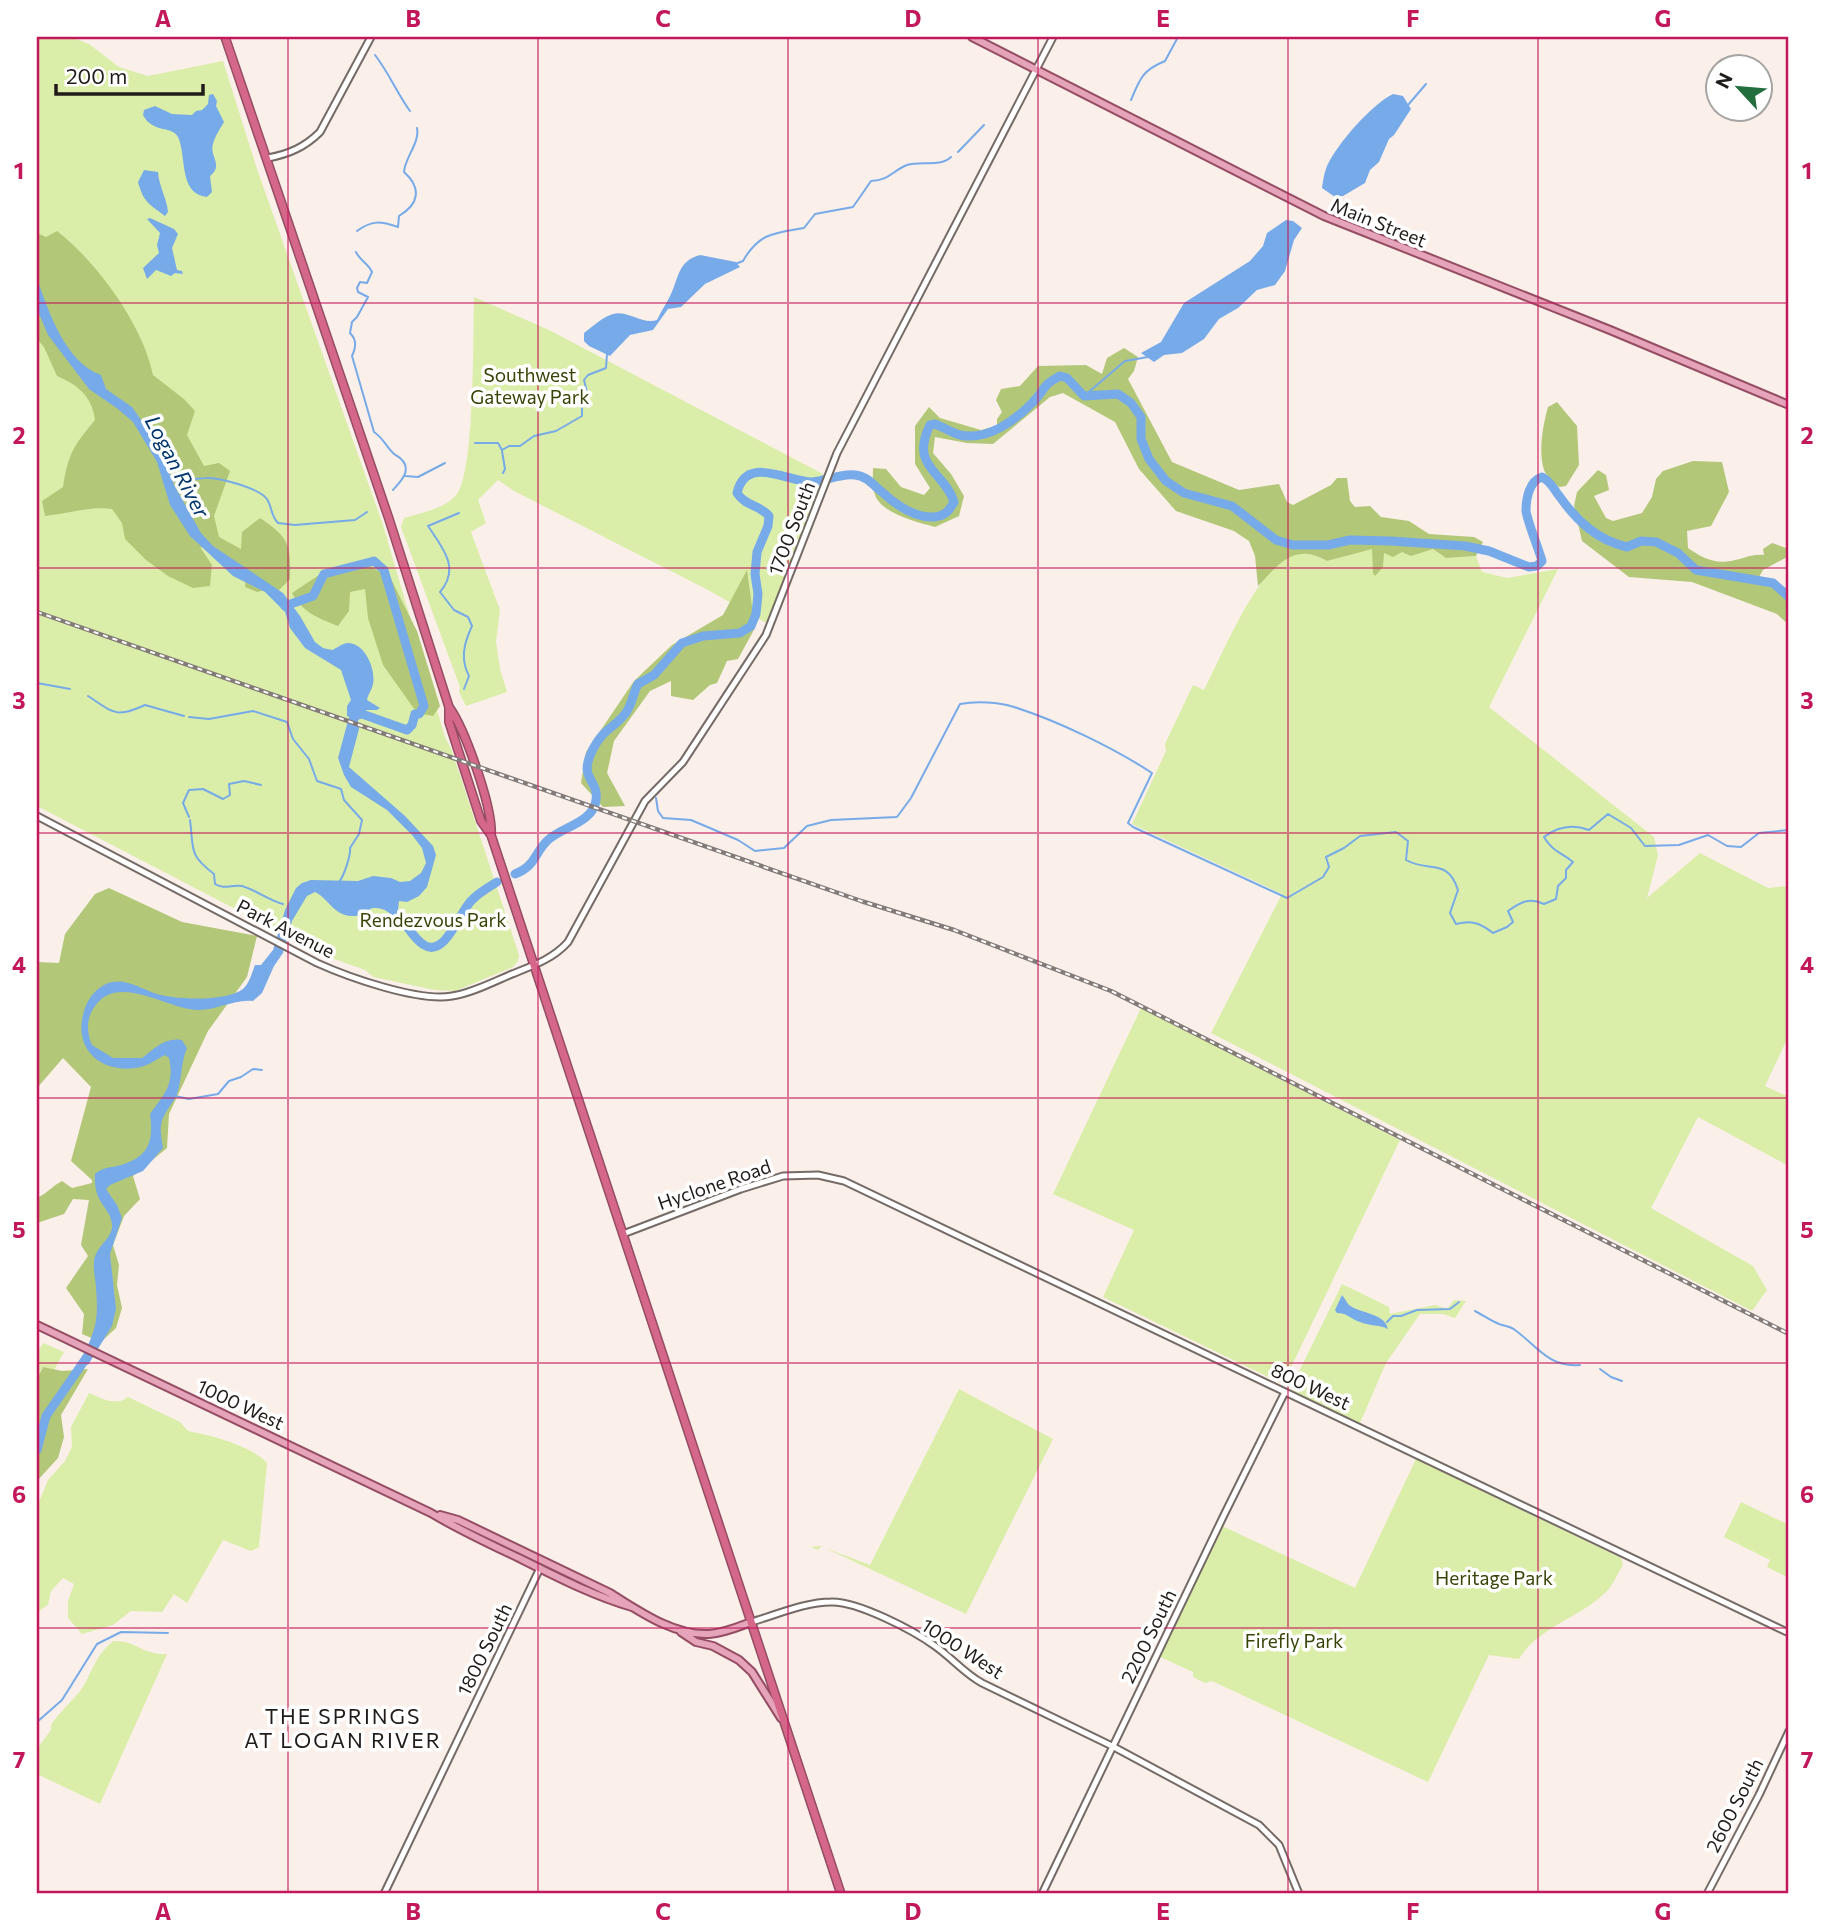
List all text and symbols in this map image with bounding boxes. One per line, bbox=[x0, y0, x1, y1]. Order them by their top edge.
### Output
text: A bbox=[155, 4, 172, 32]
text: B bbox=[405, 4, 421, 32]
text: C bbox=[655, 4, 671, 32]
text: D bbox=[905, 4, 922, 32]
text: E bbox=[1156, 4, 1170, 32]
text: F bbox=[1406, 4, 1420, 32]
text: G bbox=[1655, 4, 1671, 32]
scale bar bbox=[56, 52, 203, 96]
north arrow bbox=[1703, 52, 1773, 122]
text: 200 m bbox=[66, 63, 127, 88]
text: N bbox=[1710, 69, 1737, 92]
text: 1 bbox=[14, 156, 24, 184]
text: 1 bbox=[1802, 156, 1812, 184]
street label: Main Street bbox=[1328, 192, 1430, 252]
park label: Southwest Gateway Park bbox=[470, 363, 590, 408]
water label: Logan River bbox=[141, 411, 216, 522]
text: 2 bbox=[12, 421, 26, 449]
text: 2 bbox=[1800, 421, 1814, 449]
street label: 1700 South bbox=[763, 478, 819, 578]
text: 3 bbox=[12, 686, 26, 714]
text: 3 bbox=[1800, 686, 1814, 714]
street label: Park Avenue bbox=[233, 894, 339, 962]
park label: Rendezvous Park bbox=[360, 908, 506, 931]
text: 4 bbox=[12, 950, 26, 978]
text: 4 bbox=[1800, 950, 1814, 978]
street label: Hyclone Road bbox=[654, 1154, 774, 1214]
text: 5 bbox=[12, 1215, 26, 1243]
text: 5 bbox=[1800, 1215, 1814, 1243]
street label: 800 West bbox=[1268, 1358, 1354, 1414]
street label: 1000 West bbox=[194, 1374, 288, 1434]
text: 6 bbox=[12, 1480, 26, 1508]
text: 6 bbox=[1800, 1480, 1814, 1508]
park label: Heritage Park bbox=[1435, 1566, 1553, 1589]
street label: 2200 South bbox=[1115, 1585, 1181, 1687]
street label: 1800 South bbox=[452, 1599, 516, 1699]
street label: 1000 West bbox=[918, 1613, 1009, 1683]
park label: Firefly Park bbox=[1245, 1629, 1343, 1652]
district label: THE SPRINGS AT LOGAN RIVER bbox=[244, 1703, 442, 1752]
text: 7 bbox=[13, 1745, 25, 1773]
text: 7 bbox=[1801, 1745, 1813, 1773]
street label: 2600 South bbox=[1701, 1754, 1767, 1856]
text: A bbox=[155, 1897, 172, 1925]
text: B bbox=[405, 1897, 421, 1925]
text: C bbox=[655, 1897, 671, 1925]
text: D bbox=[905, 1897, 922, 1925]
text: E bbox=[1156, 1897, 1170, 1925]
text: F bbox=[1406, 1897, 1420, 1925]
text: G bbox=[1655, 1897, 1671, 1925]

